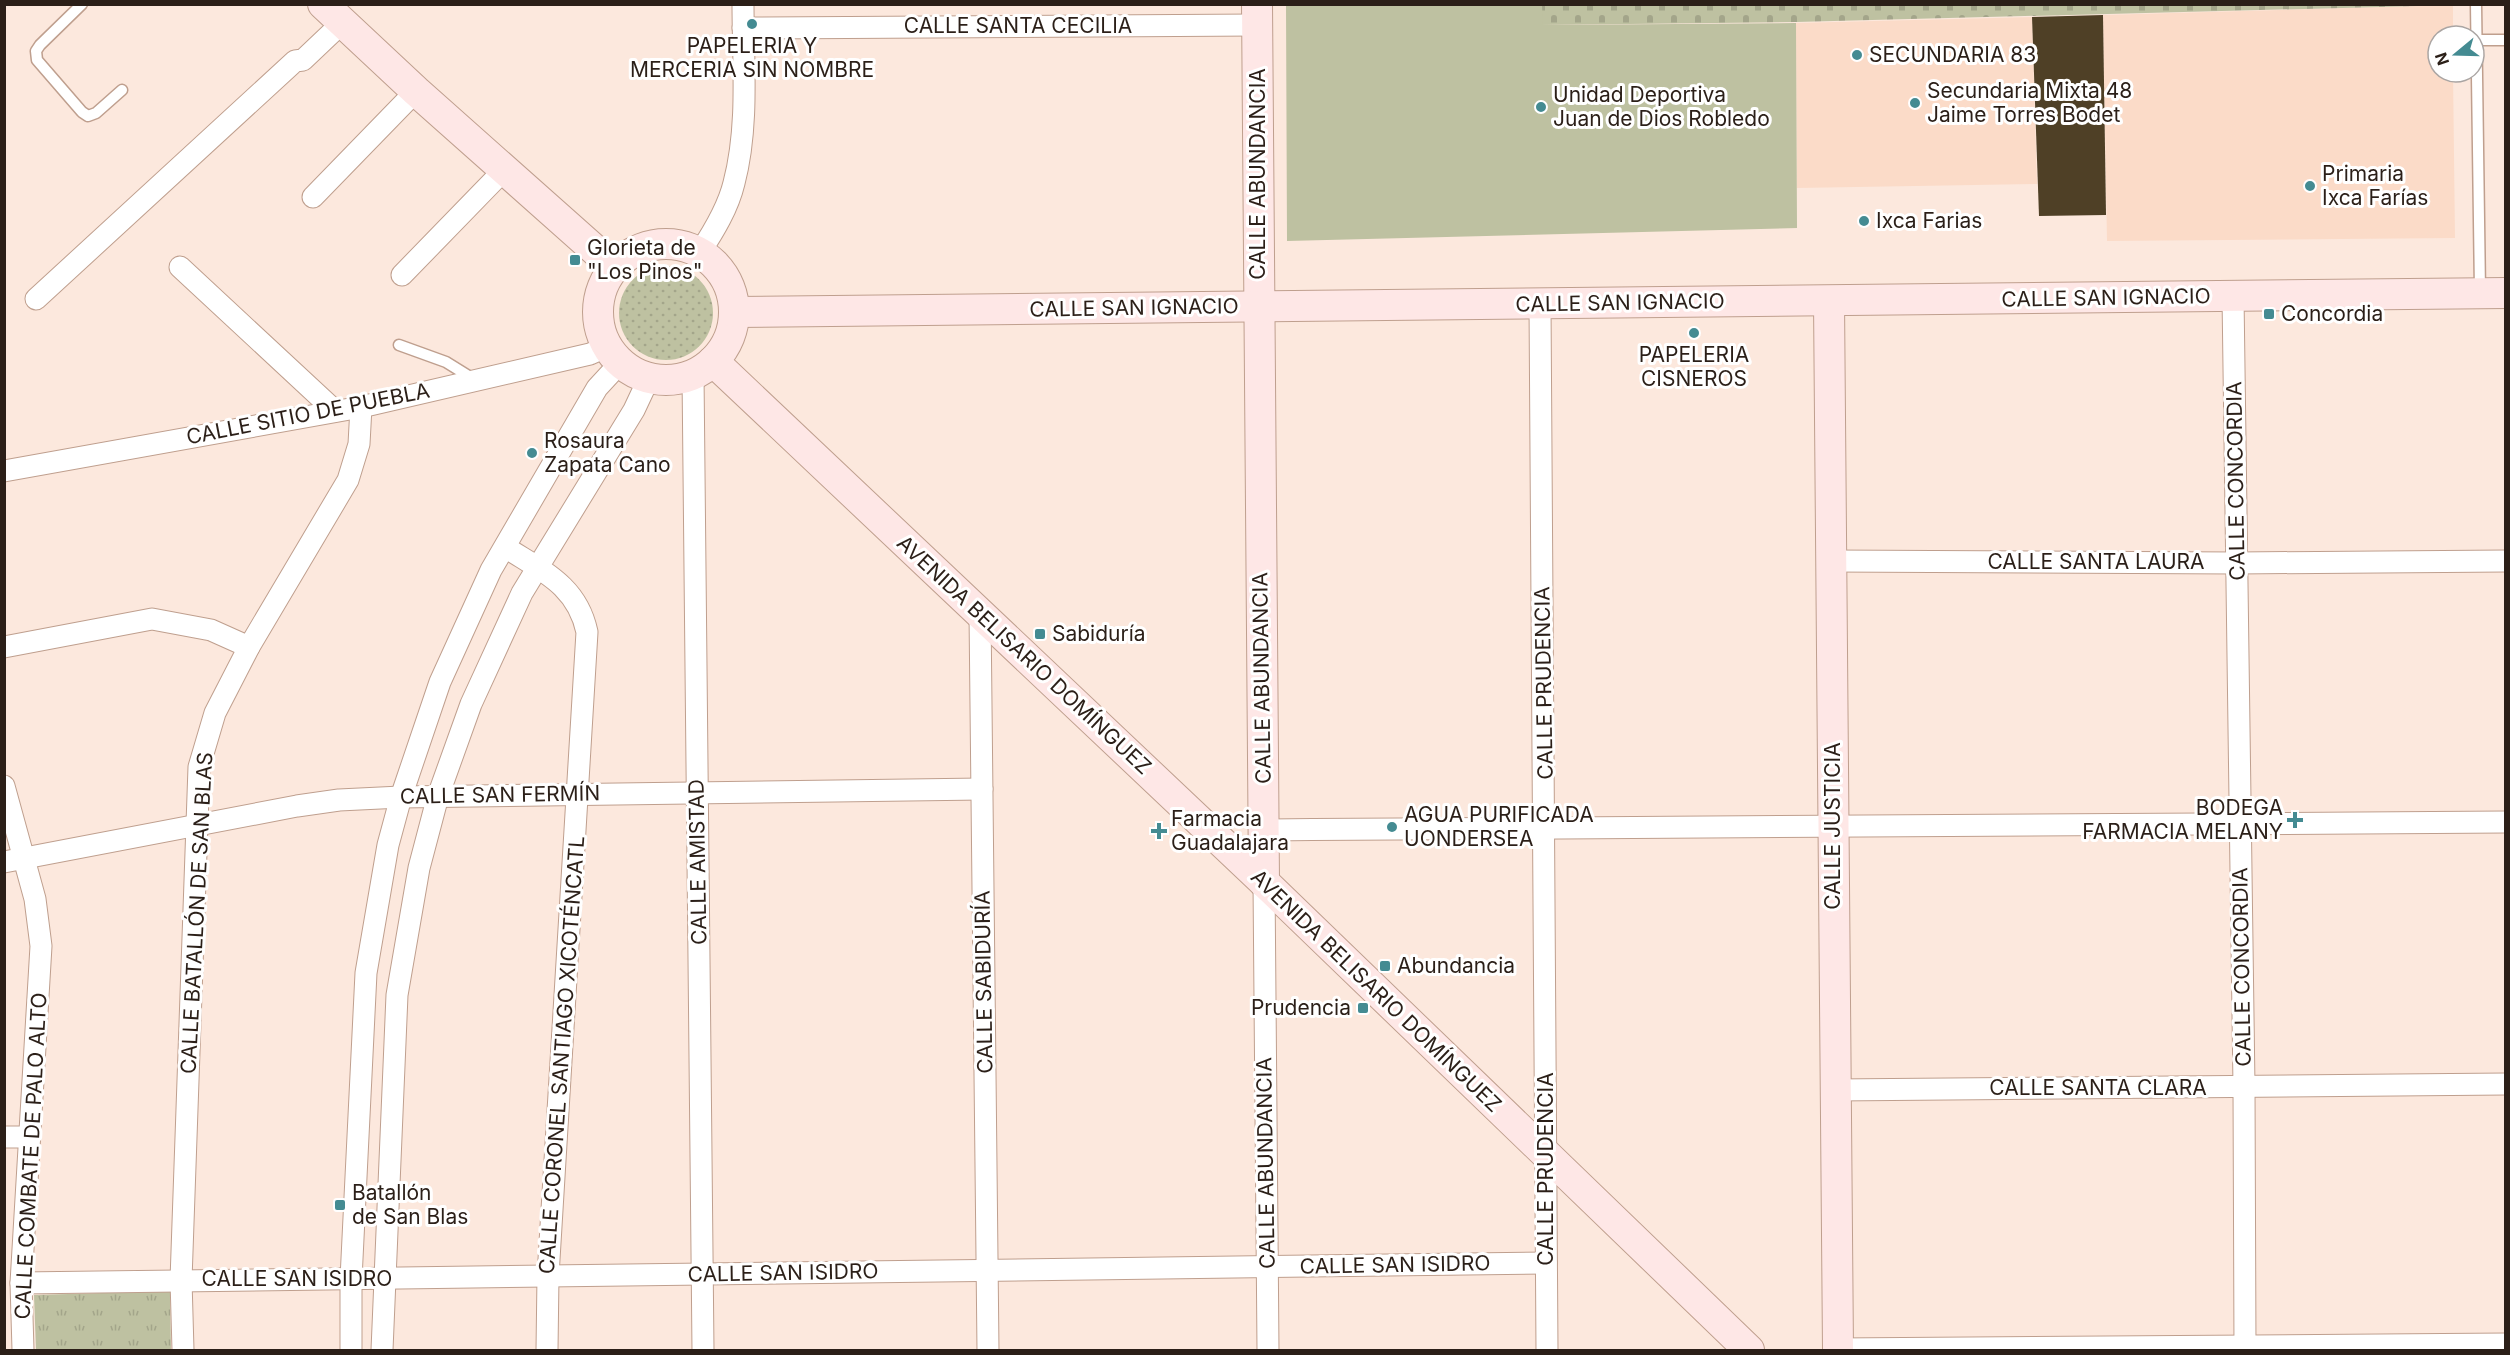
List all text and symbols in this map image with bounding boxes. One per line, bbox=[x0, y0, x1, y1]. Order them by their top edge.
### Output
street label: CALLE SANTA CECILIA bbox=[904, 13, 1132, 38]
marker: PAPELERIA Y MERCERIA SIN NOMBRE bbox=[745, 17, 759, 31]
north arrow bbox=[2426, 24, 2486, 84]
place label: PAPELERIA Y MERCERIA SIN NOMBRE bbox=[630, 33, 874, 82]
place label: SECUNDARIA 83 bbox=[1869, 42, 2036, 67]
marker: SECUNDARIA 83 bbox=[1850, 48, 1864, 62]
text: N bbox=[2430, 50, 2453, 68]
street label: CALLE ABUNDANCIA bbox=[1245, 68, 1270, 280]
place label: Secundaria Mixta 48 Jaime Torres Bodet bbox=[1927, 78, 2132, 127]
place label: Unidad Deportiva Juan de Dios Robledo bbox=[1553, 82, 1770, 131]
marker: Secundaria Mixta 48 Jaime Torres Bodet bbox=[1908, 96, 1922, 110]
marker: Unidad Deportiva Juan de Dios Robledo bbox=[1534, 100, 1548, 114]
place label: Primaria Ixca Farías bbox=[2322, 161, 2428, 210]
marker: Primaria Ixca Farías bbox=[2303, 179, 2317, 193]
place label: Ixca Farias bbox=[1876, 208, 1982, 233]
marker: Ixca Farias bbox=[1857, 214, 1871, 228]
place label: Glorieta de "Los Pinos" bbox=[587, 235, 703, 284]
marker: Glorieta de "Los Pinos" bbox=[568, 253, 582, 267]
street label: CALLE SAN IGNACIO bbox=[2001, 283, 2211, 312]
street label: CALLE SAN IGNACIO bbox=[1515, 288, 1725, 317]
street label: CALLE SAN IGNACIO bbox=[1029, 293, 1239, 322]
place label: Concordia bbox=[2281, 301, 2383, 326]
marker: Concordia bbox=[2262, 307, 2276, 321]
marker: PAPELERIA CISNEROS bbox=[1687, 326, 1701, 340]
place label: PAPELERIA CISNEROS bbox=[1639, 342, 1749, 391]
street label: CALLE SITIO DE PUEBLA bbox=[184, 378, 432, 449]
street label: CALLE CONCORDIA bbox=[2221, 381, 2250, 581]
place label: Rosaura Zapata Cano bbox=[544, 428, 671, 477]
marker: Rosaura Zapata Cano bbox=[525, 446, 539, 460]
street label: AVENIDA BELISARIO DOMÍNGUEZ bbox=[892, 529, 1157, 779]
street label: CALLE SANTA LAURA bbox=[1987, 549, 2205, 574]
street label: CALLE ABUNDANCIA bbox=[1247, 572, 1276, 784]
street label: CALLE PRUDENCIA bbox=[1529, 586, 1558, 780]
place label: Sabiduría bbox=[1052, 621, 1146, 646]
marker: Sabiduría bbox=[1033, 627, 1047, 641]
street label: CALLE JUSTICIA bbox=[1820, 742, 1845, 910]
street label: CALLE BATALLÓN DE SAN BLAS bbox=[175, 751, 217, 1075]
street label: CALLE SAN FERMÍN bbox=[400, 779, 600, 809]
street label: CALLE AMISTAD bbox=[684, 779, 711, 945]
place label: BODEGA FARMACIA MELANY bbox=[2082, 795, 2283, 844]
place label: AGUA PURIFICADA UONDERSEA bbox=[1404, 802, 1594, 851]
place label: Farmacia Guadalajara bbox=[1171, 806, 1289, 855]
marker: BODEGA FARMACIA MELANY bbox=[2288, 813, 2302, 827]
marker: AGUA PURIFICADA UONDERSEA bbox=[1385, 820, 1399, 834]
marker: Farmacia Guadalajara bbox=[1152, 824, 1166, 838]
street label: CALLE CORONEL SANTIAGO XICOTÉNCATL bbox=[533, 835, 589, 1275]
street label: AVENIDA BELISARIO DOMÍNGUEZ bbox=[1246, 863, 1507, 1117]
street label: CALLE CONCORDIA bbox=[2227, 867, 2256, 1067]
street label: CALLE SABIDURÍA bbox=[968, 890, 998, 1074]
place label: Abundancia bbox=[1397, 953, 1515, 978]
marker: Abundancia bbox=[1378, 959, 1392, 973]
street label: CALLE COMBATE DE PALO ALTO bbox=[9, 992, 52, 1320]
place label: Prudencia bbox=[1251, 995, 1351, 1020]
marker: Prudencia bbox=[1356, 1001, 1370, 1015]
street label: CALLE ABUNDANCIA bbox=[1251, 1057, 1280, 1269]
street label: CALLE PRUDENCIA bbox=[1533, 1072, 1558, 1266]
street label: CALLE SANTA CLARA bbox=[1989, 1075, 2207, 1100]
place label: Batallón de San Blas bbox=[352, 1180, 468, 1229]
marker: Batallón de San Blas bbox=[333, 1198, 347, 1212]
street label: CALLE SAN ISIDRO bbox=[1299, 1250, 1491, 1279]
street label: CALLE SAN ISIDRO bbox=[687, 1258, 879, 1287]
street label: CALLE SAN ISIDRO bbox=[202, 1266, 392, 1291]

